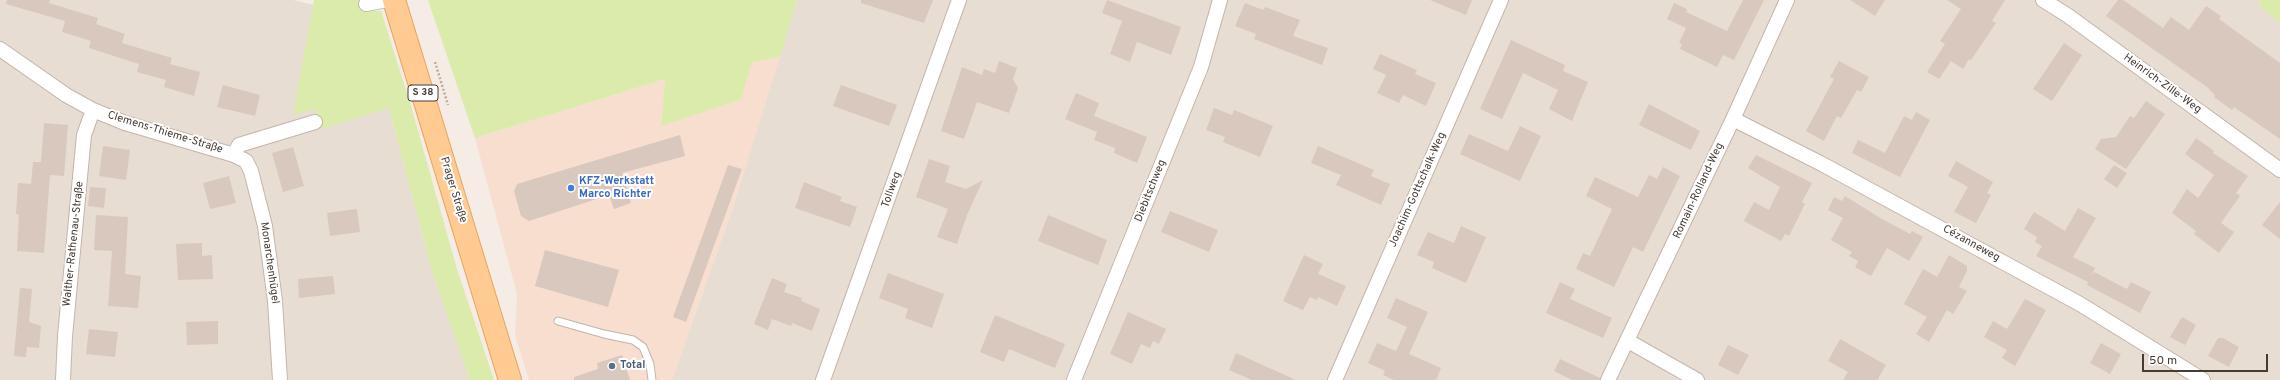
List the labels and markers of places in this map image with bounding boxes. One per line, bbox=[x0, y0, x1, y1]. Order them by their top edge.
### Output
place label: KFZ-Werkstatt Marco Richter bbox=[579, 175, 654, 201]
marker: KFZ-Werkstatt Marco Richter bbox=[566, 183, 576, 193]
place label: Total bbox=[620, 359, 645, 373]
marker: Total bbox=[607, 361, 617, 371]

